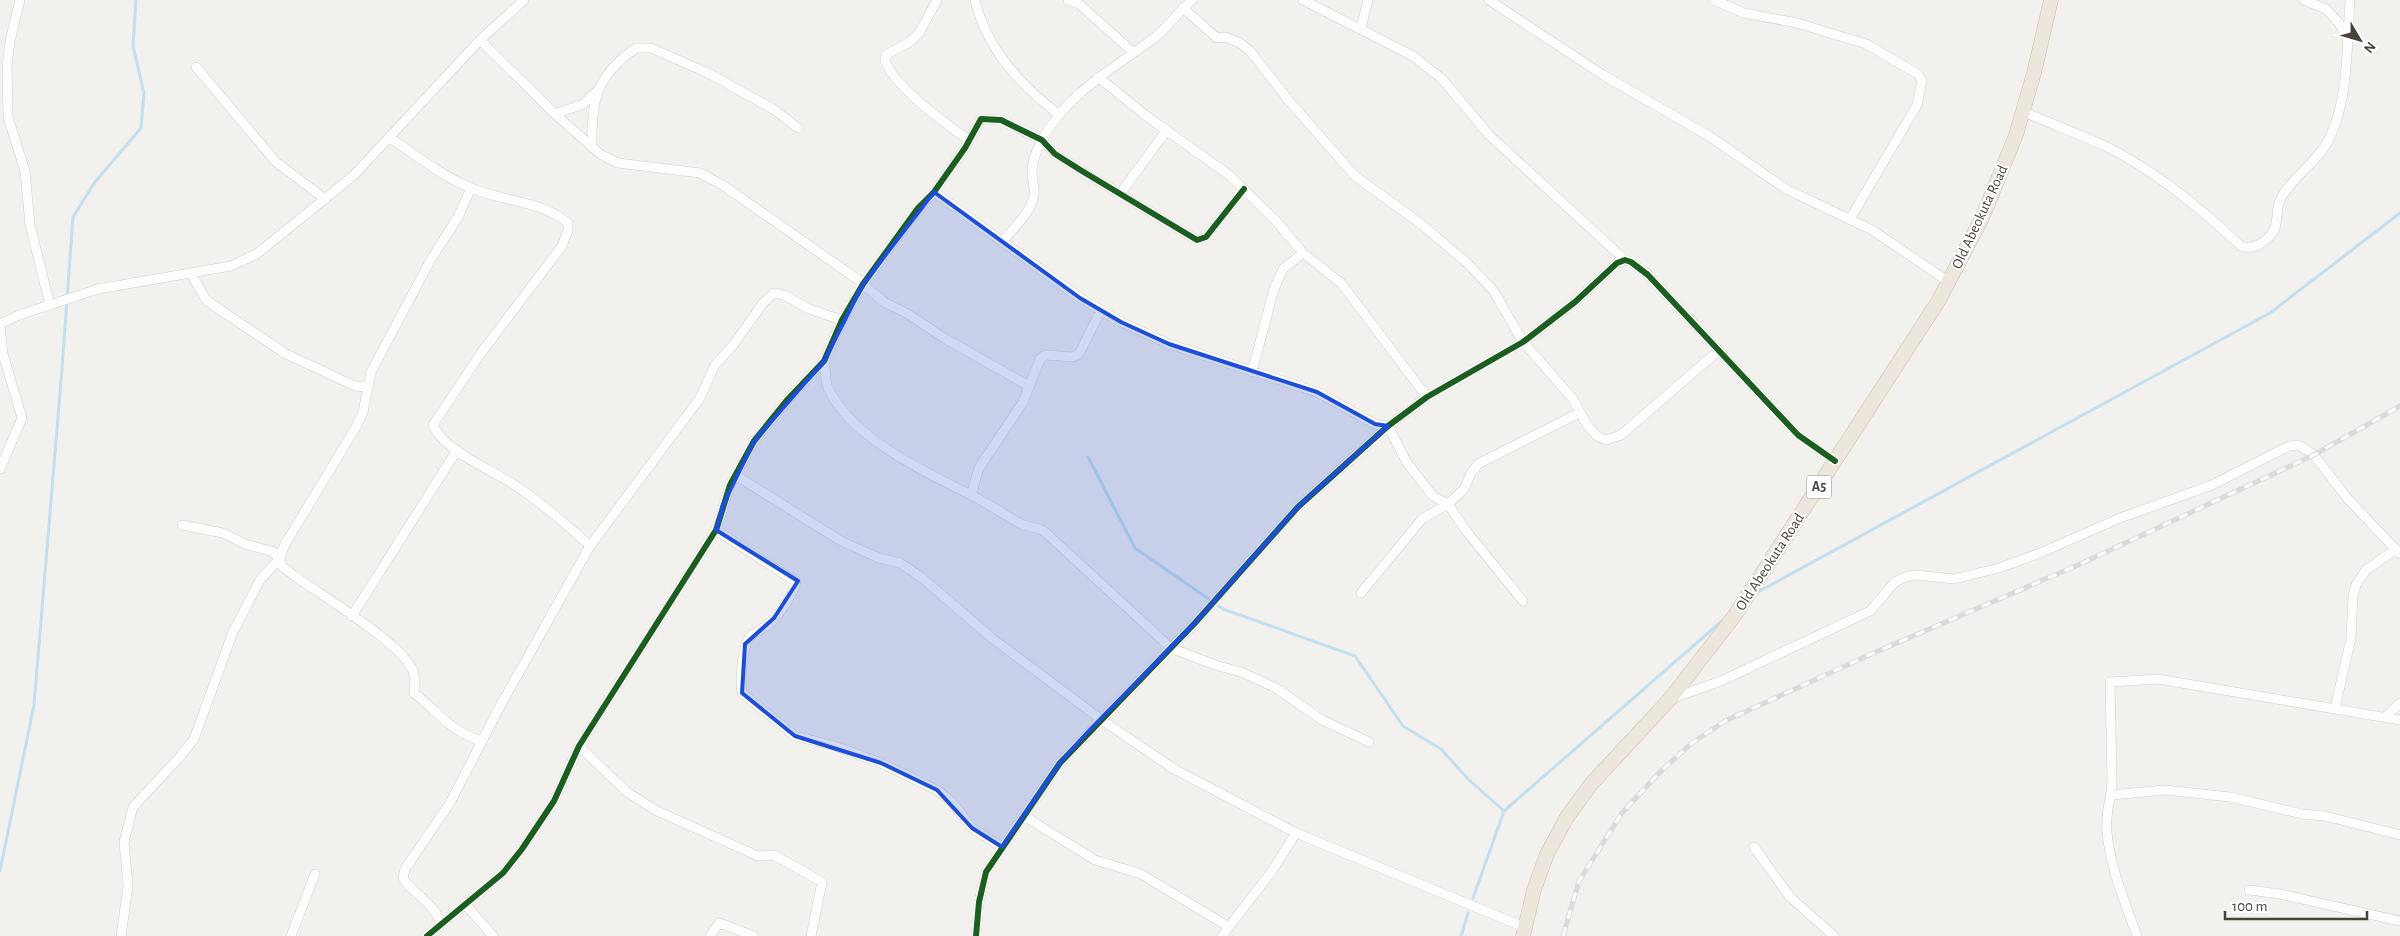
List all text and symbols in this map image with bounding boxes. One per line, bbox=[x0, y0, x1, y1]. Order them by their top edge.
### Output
north arrow bbox=[2335, 15, 2385, 65]
text: N bbox=[2361, 39, 2378, 56]
street label: Old Abeokuta Road bbox=[1949, 163, 2011, 271]
road number: A5 bbox=[1806, 476, 1832, 498]
street label: Old Abeokuta Road bbox=[1733, 510, 1807, 613]
scale bar bbox=[2225, 888, 2368, 920]
text: 100 m bbox=[2232, 899, 2267, 914]

